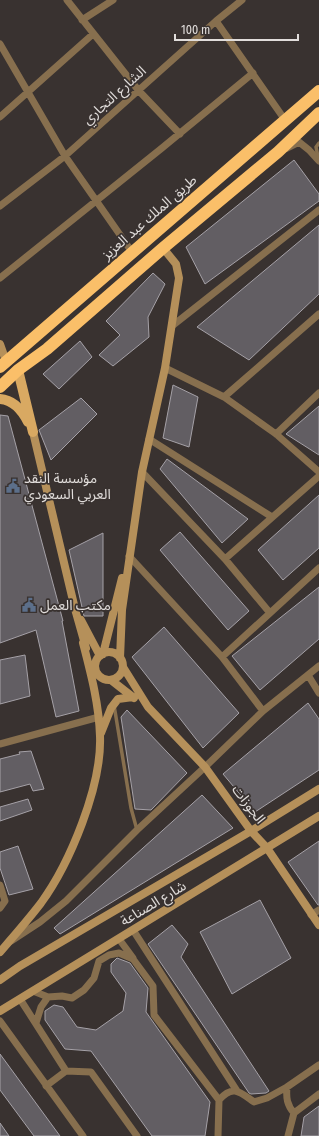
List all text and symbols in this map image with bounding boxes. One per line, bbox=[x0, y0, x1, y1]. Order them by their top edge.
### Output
scale bar bbox=[175, 16, 298, 42]
text: 100 m bbox=[181, 23, 210, 37]
street label: الشارع التجاري bbox=[79, 62, 151, 130]
street label: طريق الملك عبد العزيز bbox=[98, 171, 201, 265]
place label: مؤسسة النقد العربي السعودي bbox=[24, 470, 111, 505]
public building icon: مؤسسة النقد العربي السعودي bbox=[5, 478, 21, 494]
public building icon: مكتب العمل bbox=[21, 597, 37, 613]
place label: مكتب العمل bbox=[40, 597, 111, 614]
street label: الجوزات bbox=[228, 781, 269, 827]
street label: شارع الصناعة bbox=[117, 877, 190, 931]

